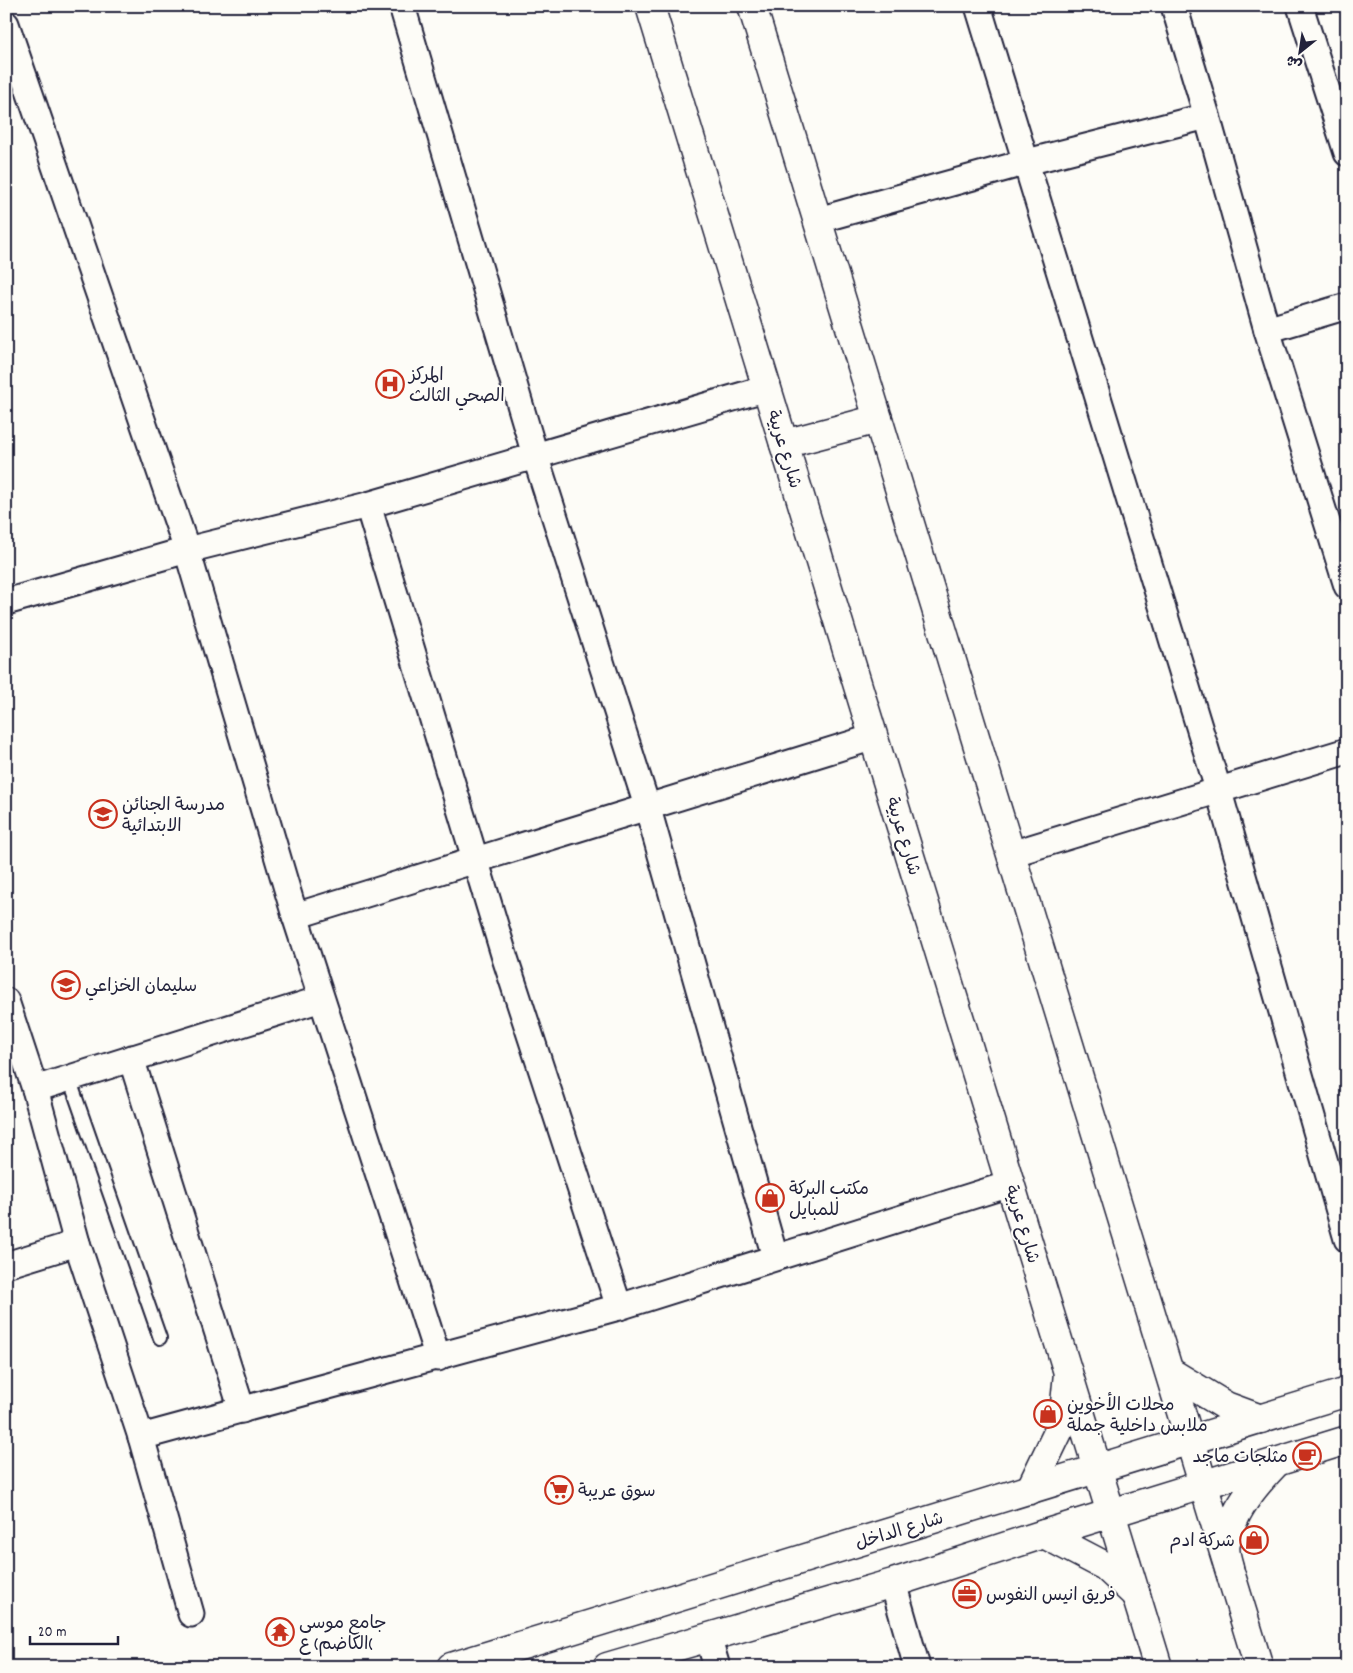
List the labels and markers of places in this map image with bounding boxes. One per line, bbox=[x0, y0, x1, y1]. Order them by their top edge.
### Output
place label: المركز الصحي الثالث bbox=[407, 364, 505, 411]
hospital icon: المركز الصحي الثالث bbox=[375, 369, 405, 399]
place label: مدرسة الجنائن الابتدائية bbox=[122, 794, 225, 840]
school or university icon: مدرسة الجنائن الابتدائية bbox=[88, 799, 118, 829]
school or university icon: سليمان الخزاعي bbox=[51, 970, 81, 1000]
place label: سليمان الخزاعي bbox=[85, 975, 197, 1001]
place label: مكتب البركة للمبايل bbox=[789, 1178, 869, 1224]
shop icon: مكتب البركة للمبايل bbox=[755, 1183, 785, 1213]
place label: محلات الأخوين ملابس داخلية جملة bbox=[1067, 1392, 1208, 1440]
shop icon: محلات الأخوين ملابس داخلية جملة bbox=[1033, 1399, 1063, 1429]
cafe icon: مثلجات ماجد bbox=[1292, 1441, 1322, 1471]
place label: مثلجات ماجد bbox=[1193, 1446, 1288, 1471]
supermarket icon: سوق عريبة bbox=[544, 1475, 574, 1505]
place label: سوق عريبة bbox=[578, 1480, 656, 1505]
shop icon: شركة ادم bbox=[1239, 1525, 1269, 1555]
place label: شركة ادم bbox=[1169, 1530, 1235, 1555]
office icon: فريق انيس النفوس bbox=[952, 1579, 982, 1609]
place label: فريق انيس النفوس bbox=[986, 1584, 1116, 1609]
place label: جامع موسى الكاضم) ع( bbox=[299, 1612, 387, 1658]
temple icon: جامع موسى الكاضم) ع( bbox=[265, 1617, 295, 1647]

